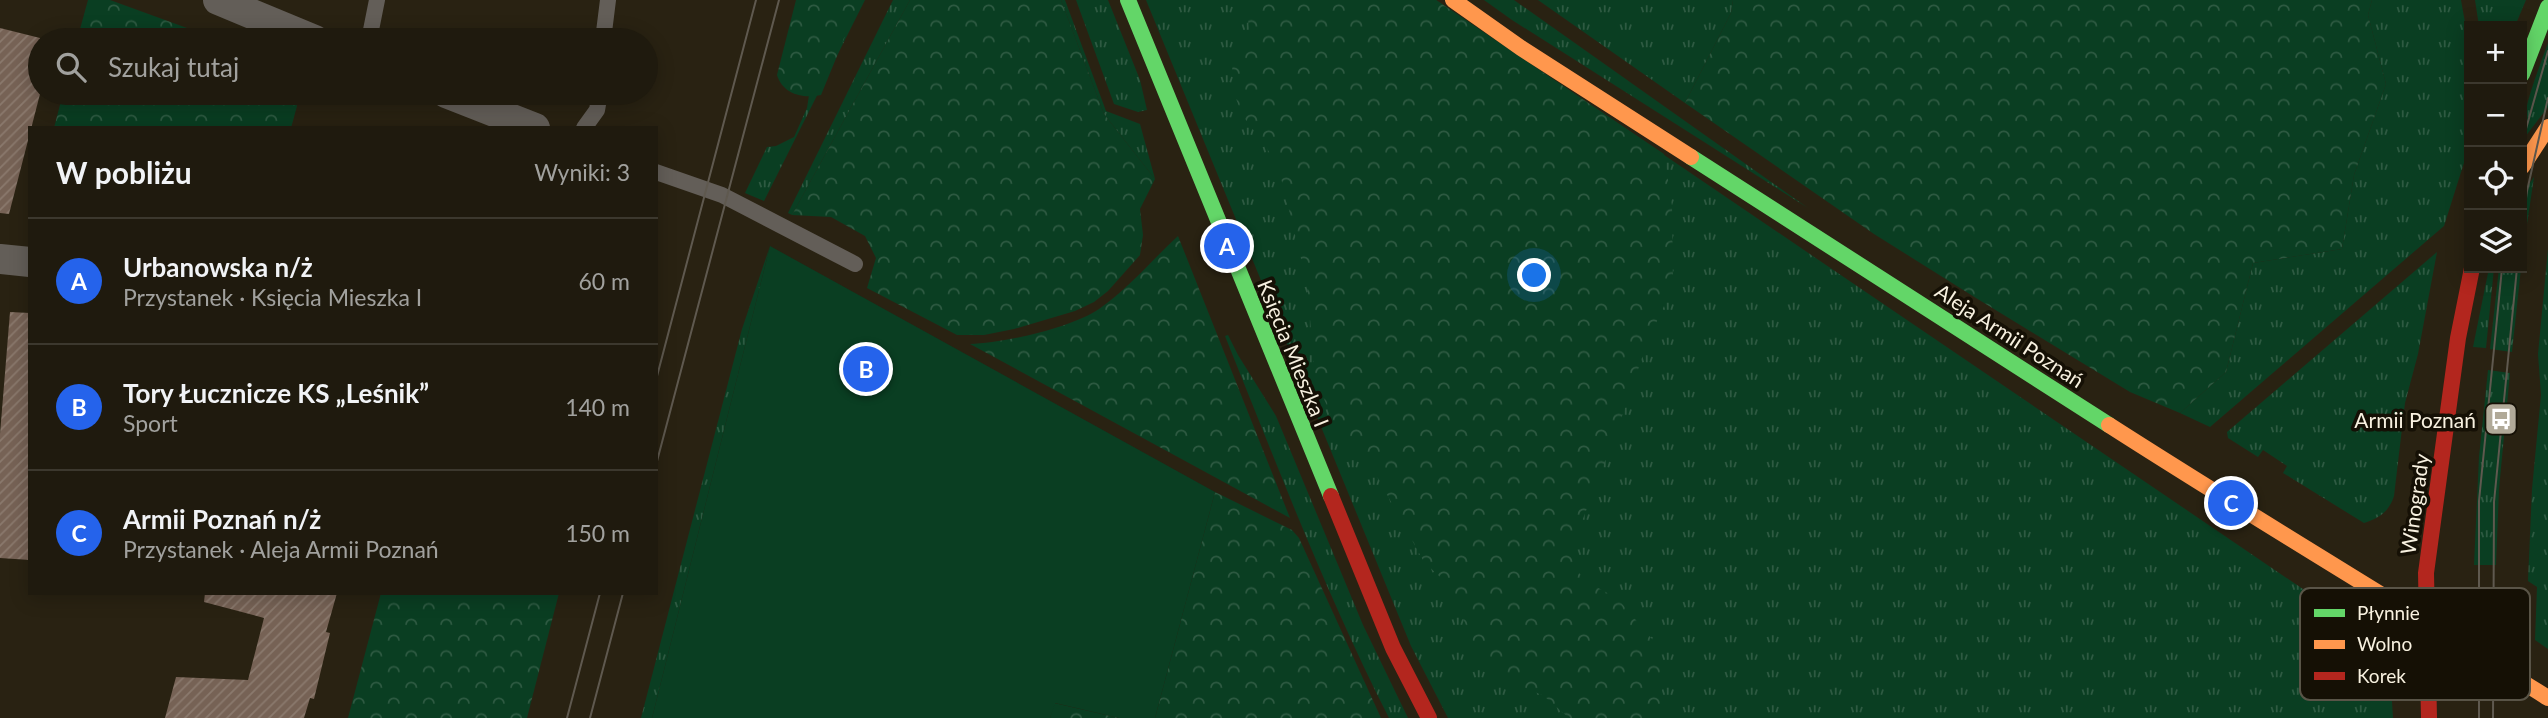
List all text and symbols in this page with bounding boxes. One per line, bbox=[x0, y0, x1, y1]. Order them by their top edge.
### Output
map controls bbox=[2464, 21, 2527, 273]
button: + bbox=[2464, 21, 2527, 84]
search box bbox=[28, 28, 658, 105]
icon: search bbox=[52, 48, 90, 86]
text: Szukaj tutaj bbox=[108, 51, 239, 83]
button: − bbox=[2464, 84, 2527, 147]
button: locate bbox=[2464, 147, 2527, 210]
text: W pobliżu bbox=[56, 154, 192, 190]
text: Wyniki: 3 bbox=[534, 158, 630, 186]
button: layers bbox=[2464, 210, 2527, 273]
pin: A bbox=[1204, 220, 1250, 272]
text: Urbanowska n/ż bbox=[123, 251, 313, 283]
your location bbox=[1517, 258, 1551, 292]
text: A bbox=[71, 267, 87, 295]
text: 60 m bbox=[579, 267, 630, 295]
street label: Księcia Mieszka I bbox=[1253, 276, 1335, 430]
street label: Aleja Armii Poznań bbox=[1931, 278, 2089, 392]
text: Przystanek · Księcia Mieszka I bbox=[123, 283, 422, 311]
pin: B bbox=[843, 343, 889, 395]
text: Tory Łucznicze KS „Leśnik” bbox=[123, 377, 429, 409]
text: B bbox=[71, 393, 87, 421]
text: 140 m bbox=[565, 393, 630, 421]
bus stop icon: Armii Poznań bbox=[2482, 400, 2520, 438]
place label: Armii Poznań bbox=[2354, 407, 2476, 432]
text: Sport bbox=[123, 409, 178, 437]
street label: Winogrady bbox=[2395, 452, 2433, 556]
pin: C bbox=[2208, 477, 2254, 529]
text: Armii Poznań n/ż bbox=[123, 503, 321, 535]
text: C bbox=[71, 519, 87, 547]
text: 150 m bbox=[565, 519, 630, 547]
text: Przystanek · Aleja Armii Poznań bbox=[123, 535, 439, 563]
legend bbox=[2300, 588, 2530, 700]
text: Płynnie bbox=[2357, 601, 2420, 624]
text: Wolno bbox=[2357, 632, 2412, 655]
text: Korek bbox=[2357, 664, 2406, 687]

